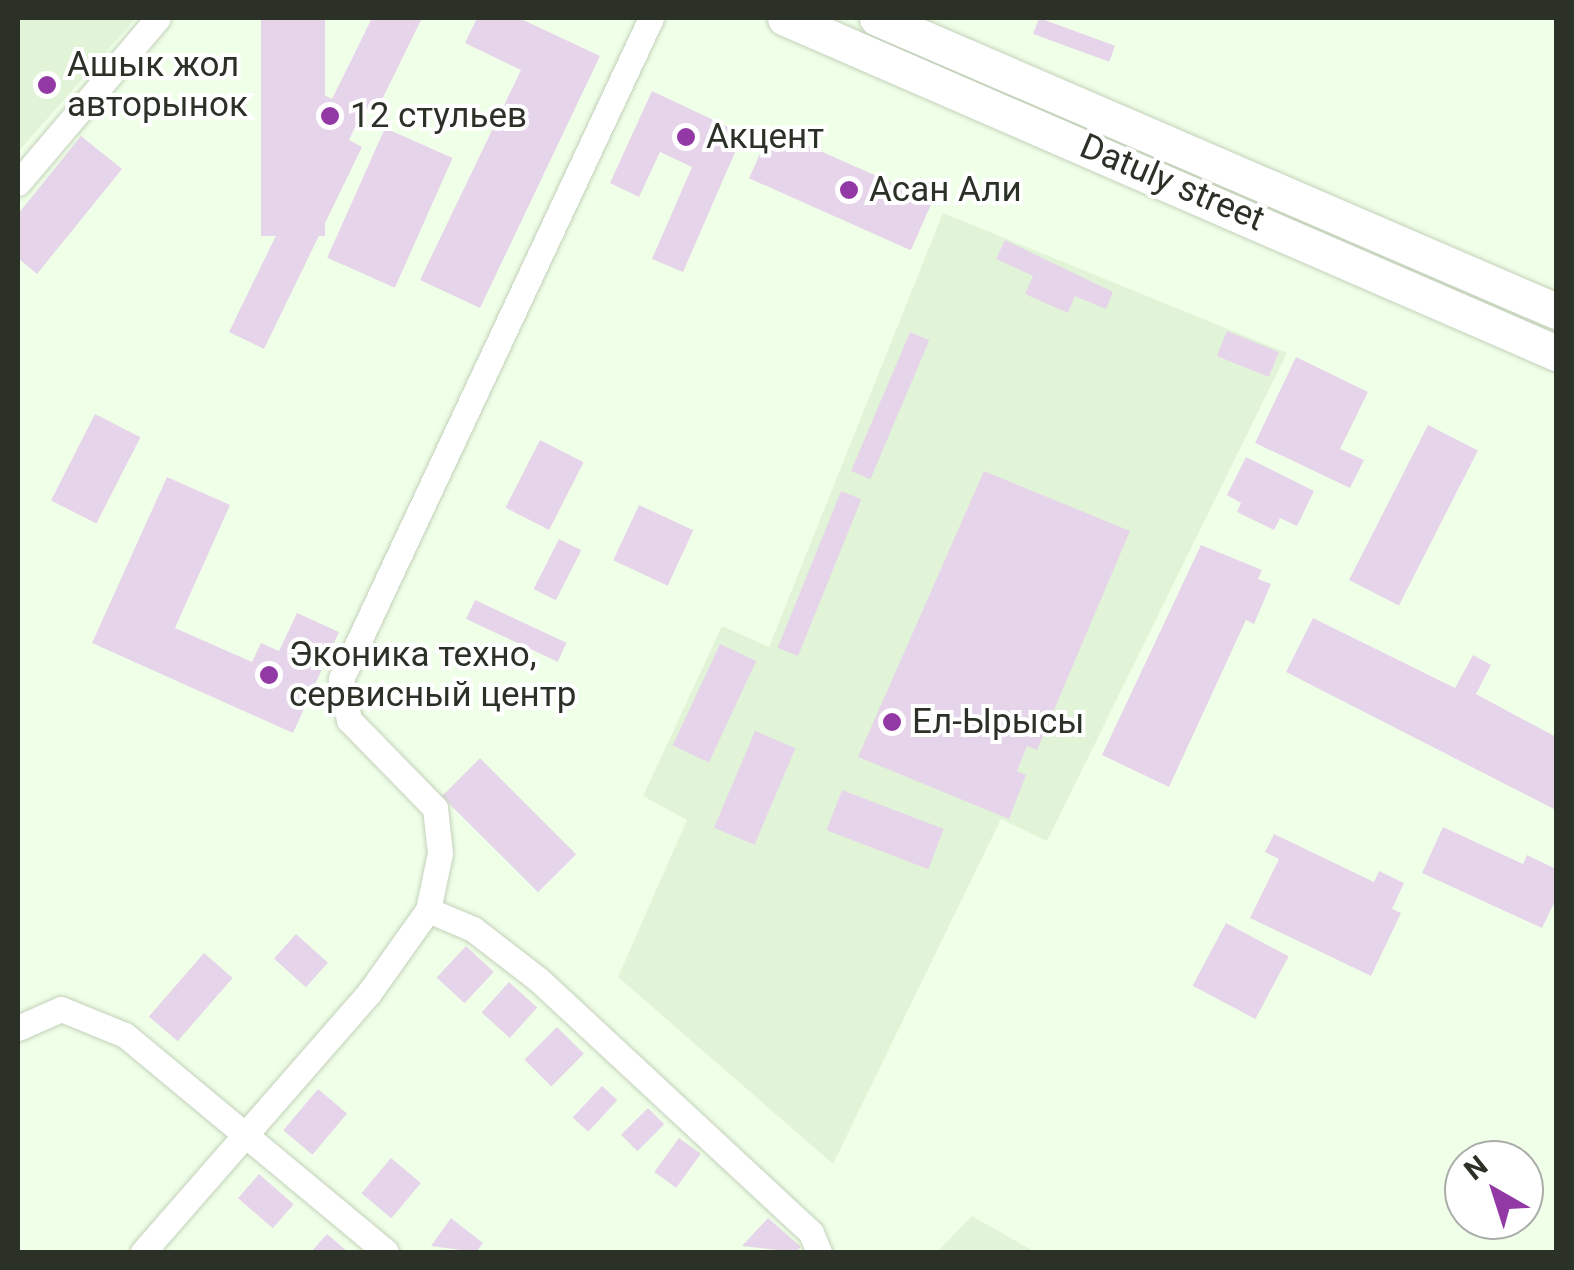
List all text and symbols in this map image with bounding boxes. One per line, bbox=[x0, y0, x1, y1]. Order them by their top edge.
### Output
place label: Ашык жол авторынок bbox=[67, 44, 248, 126]
marker: Ашык жол авторынок bbox=[36, 74, 58, 96]
place label: 12 стульев bbox=[350, 95, 527, 137]
marker: 12 стульев bbox=[319, 105, 341, 127]
place label: Акцент bbox=[706, 116, 824, 158]
street label: Datuly street bbox=[1074, 125, 1270, 241]
marker: Акцент bbox=[675, 126, 697, 148]
place label: Асан Али bbox=[869, 169, 1022, 211]
marker: Асан Али bbox=[838, 179, 860, 201]
place label: Эконика техно, сервисный центр bbox=[289, 634, 576, 716]
marker: Эконика техно, сервисный центр bbox=[258, 664, 280, 686]
place label: Ел-Ырысы bbox=[912, 701, 1084, 743]
marker: Ел-Ырысы bbox=[881, 711, 903, 733]
north arrow bbox=[1444, 1140, 1544, 1240]
text: N bbox=[1458, 1149, 1494, 1187]

